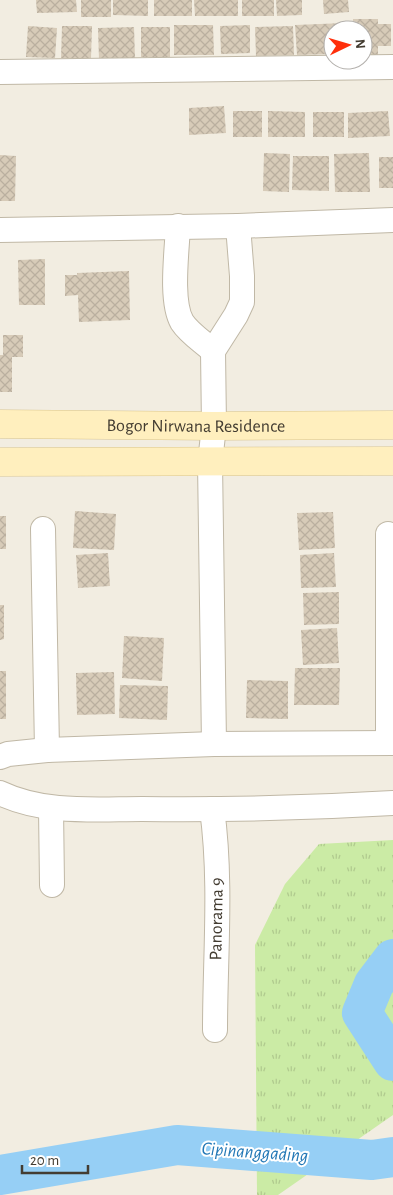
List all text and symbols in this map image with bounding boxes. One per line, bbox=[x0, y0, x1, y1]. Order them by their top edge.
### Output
north arrow bbox=[323, 20, 373, 70]
text: N bbox=[353, 38, 367, 49]
street label: Bogor Nirwana Residence bbox=[107, 417, 285, 436]
street label: Panorama 9 bbox=[207, 877, 227, 961]
water label: Cipinanggading bbox=[201, 1139, 309, 1166]
scale bar bbox=[22, 1142, 89, 1174]
text: 20 m bbox=[30, 1153, 59, 1168]

